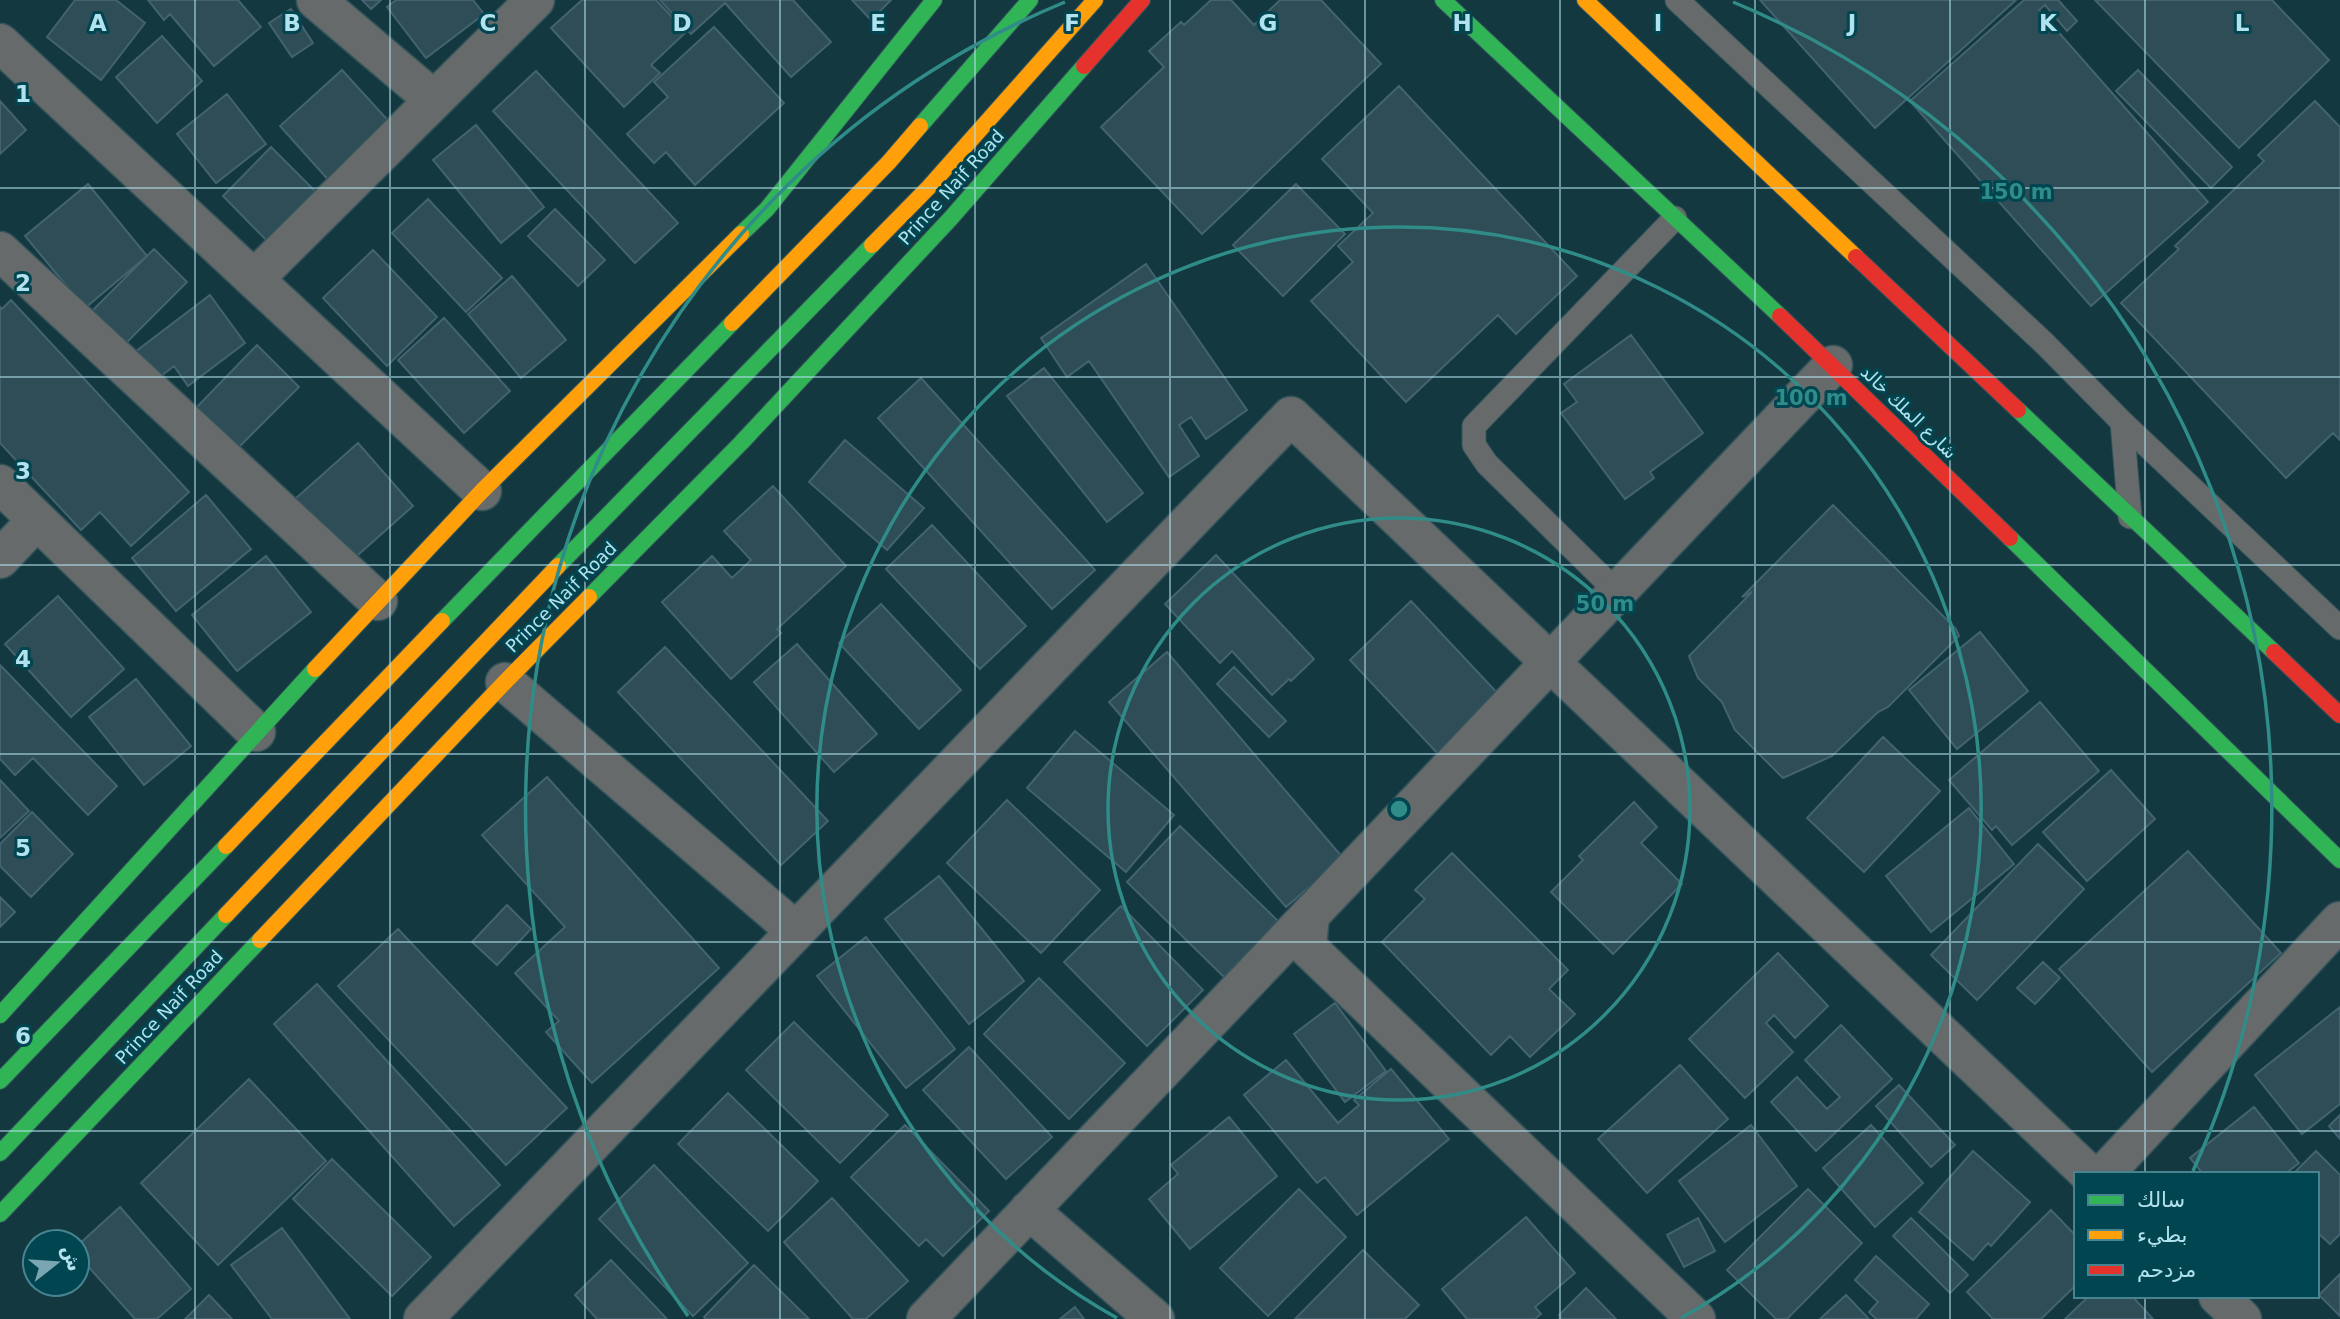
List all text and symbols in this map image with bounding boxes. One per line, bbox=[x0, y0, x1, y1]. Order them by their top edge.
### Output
text: A bbox=[89, 10, 107, 36]
text: B bbox=[283, 10, 301, 36]
text: C bbox=[480, 10, 496, 36]
text: D bbox=[672, 10, 692, 36]
text: E bbox=[870, 10, 886, 36]
text: F bbox=[1064, 10, 1080, 36]
text: G bbox=[1259, 10, 1277, 36]
text: H bbox=[1452, 10, 1472, 36]
text: I bbox=[1654, 10, 1662, 36]
text: J bbox=[1846, 10, 1856, 36]
text: K bbox=[2039, 10, 2058, 36]
text: L bbox=[2235, 10, 2250, 36]
text: 1 bbox=[15, 81, 31, 107]
street label: Prince Naif Road bbox=[894, 125, 1008, 249]
text: 150 m bbox=[1979, 180, 2053, 204]
text: 2 bbox=[15, 270, 31, 296]
street label: شارع الملك خالد bbox=[1856, 361, 1961, 464]
text: 100 m bbox=[1774, 386, 1848, 410]
text: 3 bbox=[15, 458, 31, 484]
street label: Prince Naif Road bbox=[501, 537, 621, 657]
text: 50 m bbox=[1576, 592, 1634, 616]
text: 4 bbox=[15, 646, 31, 672]
centre of rings bbox=[1387, 797, 1411, 821]
text: 5 bbox=[15, 835, 31, 861]
street label: Prince Naif Road bbox=[111, 946, 227, 1068]
text: 6 bbox=[15, 1023, 31, 1049]
legend bbox=[2074, 1172, 2319, 1298]
text: سالك bbox=[2137, 1188, 2185, 1212]
text: بطيء bbox=[2137, 1223, 2187, 1247]
north arrow bbox=[21, 1228, 91, 1298]
text: ش bbox=[57, 1242, 87, 1274]
text: مزدحم bbox=[2137, 1258, 2196, 1283]

